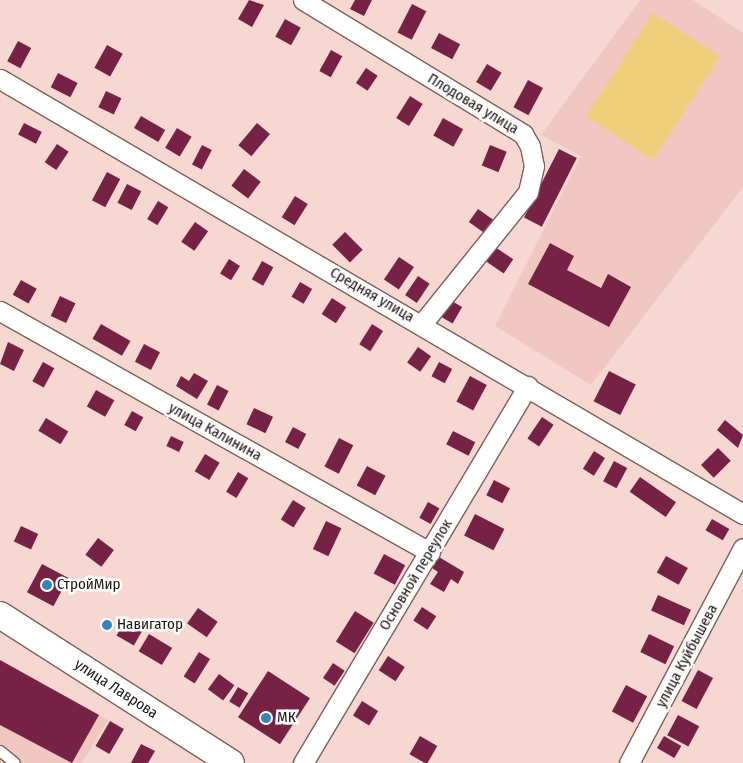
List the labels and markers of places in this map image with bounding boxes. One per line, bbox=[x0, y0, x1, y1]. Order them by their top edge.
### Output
place label: СтройМир bbox=[57, 576, 121, 594]
marker: СтройМир bbox=[41, 579, 53, 591]
place label: Навигатор bbox=[117, 616, 183, 634]
marker: Навигатор bbox=[101, 619, 113, 631]
place label: МК bbox=[277, 709, 296, 727]
marker: МК bbox=[259, 711, 273, 725]

